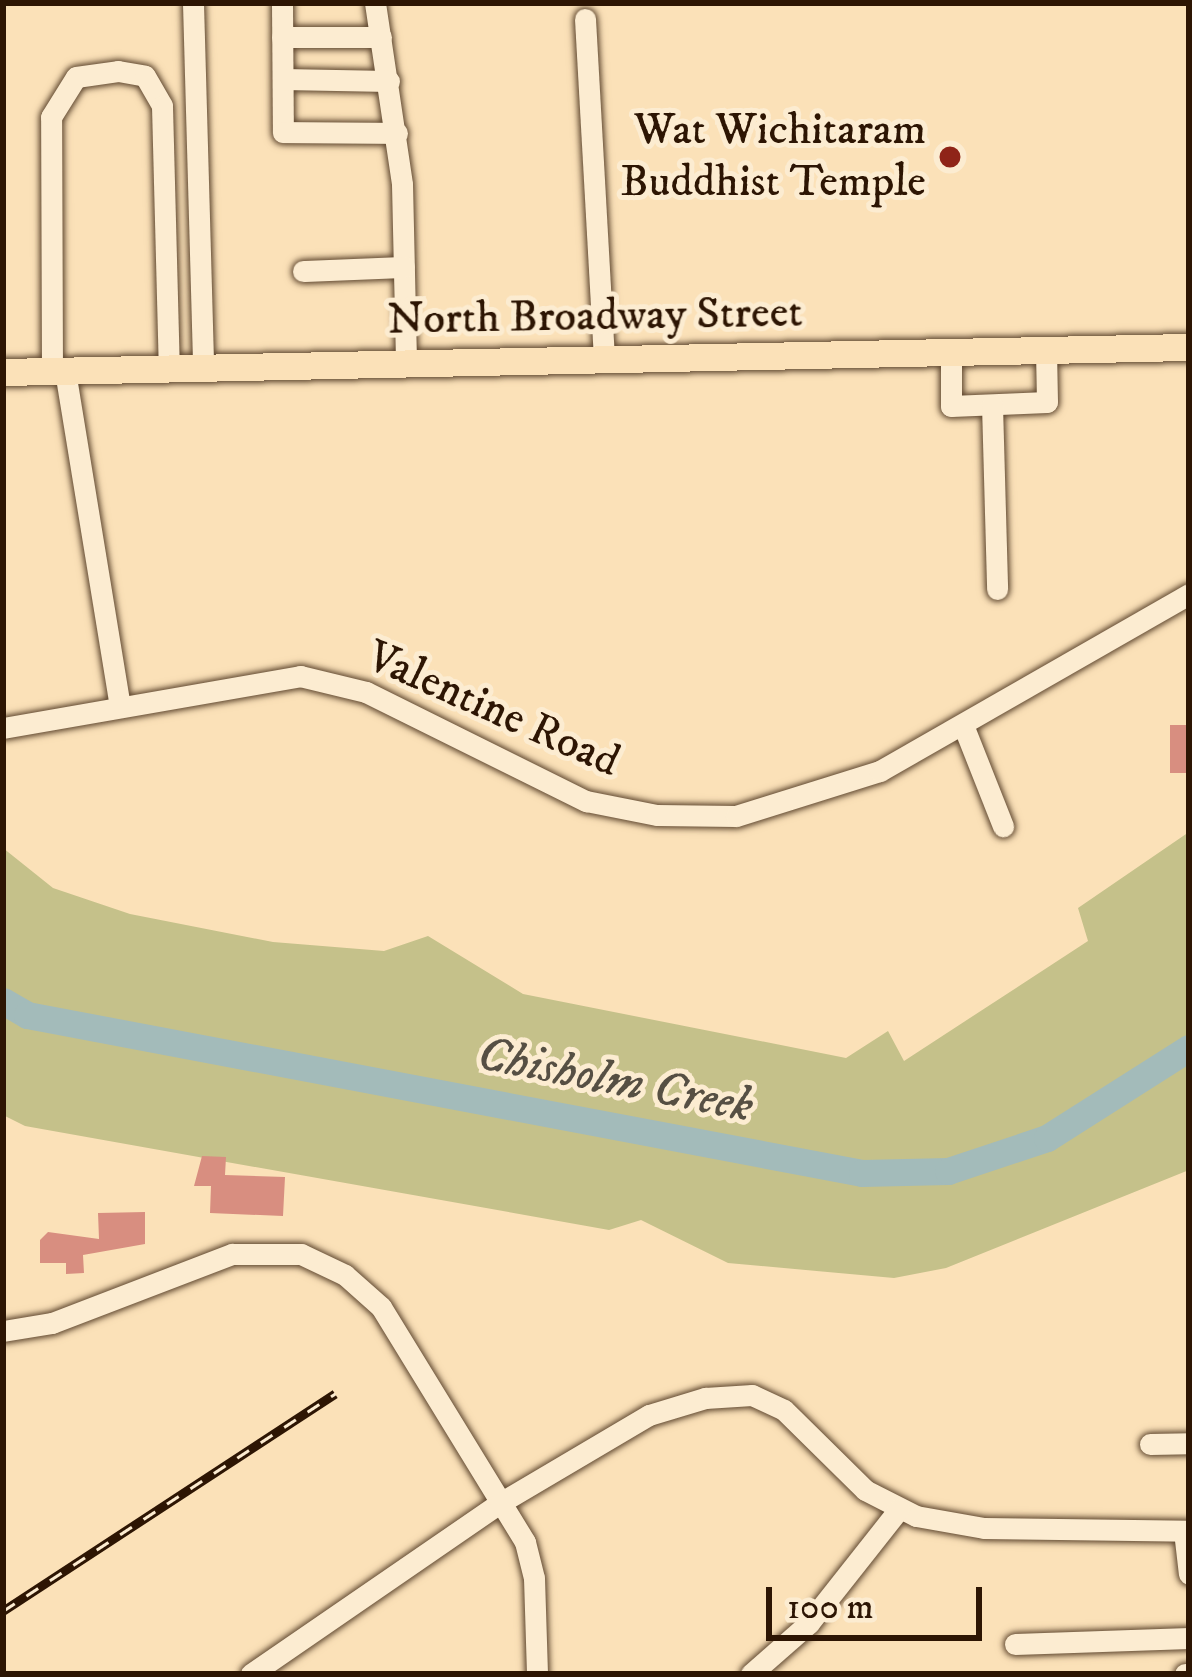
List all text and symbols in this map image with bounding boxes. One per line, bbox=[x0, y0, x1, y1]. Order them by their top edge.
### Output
place label: Wat Wichitaram Buddhist Temple bbox=[620, 104, 926, 210]
marker: Wat Wichitaram Buddhist Temple bbox=[937, 144, 963, 170]
street label: North Broadway Street bbox=[387, 286, 803, 348]
street label: Valentine Road bbox=[358, 630, 628, 790]
water label: Chisholm Creek bbox=[472, 1026, 758, 1136]
scale bar bbox=[772, 1563, 988, 1637]
text: 100 m bbox=[787, 1585, 874, 1630]

